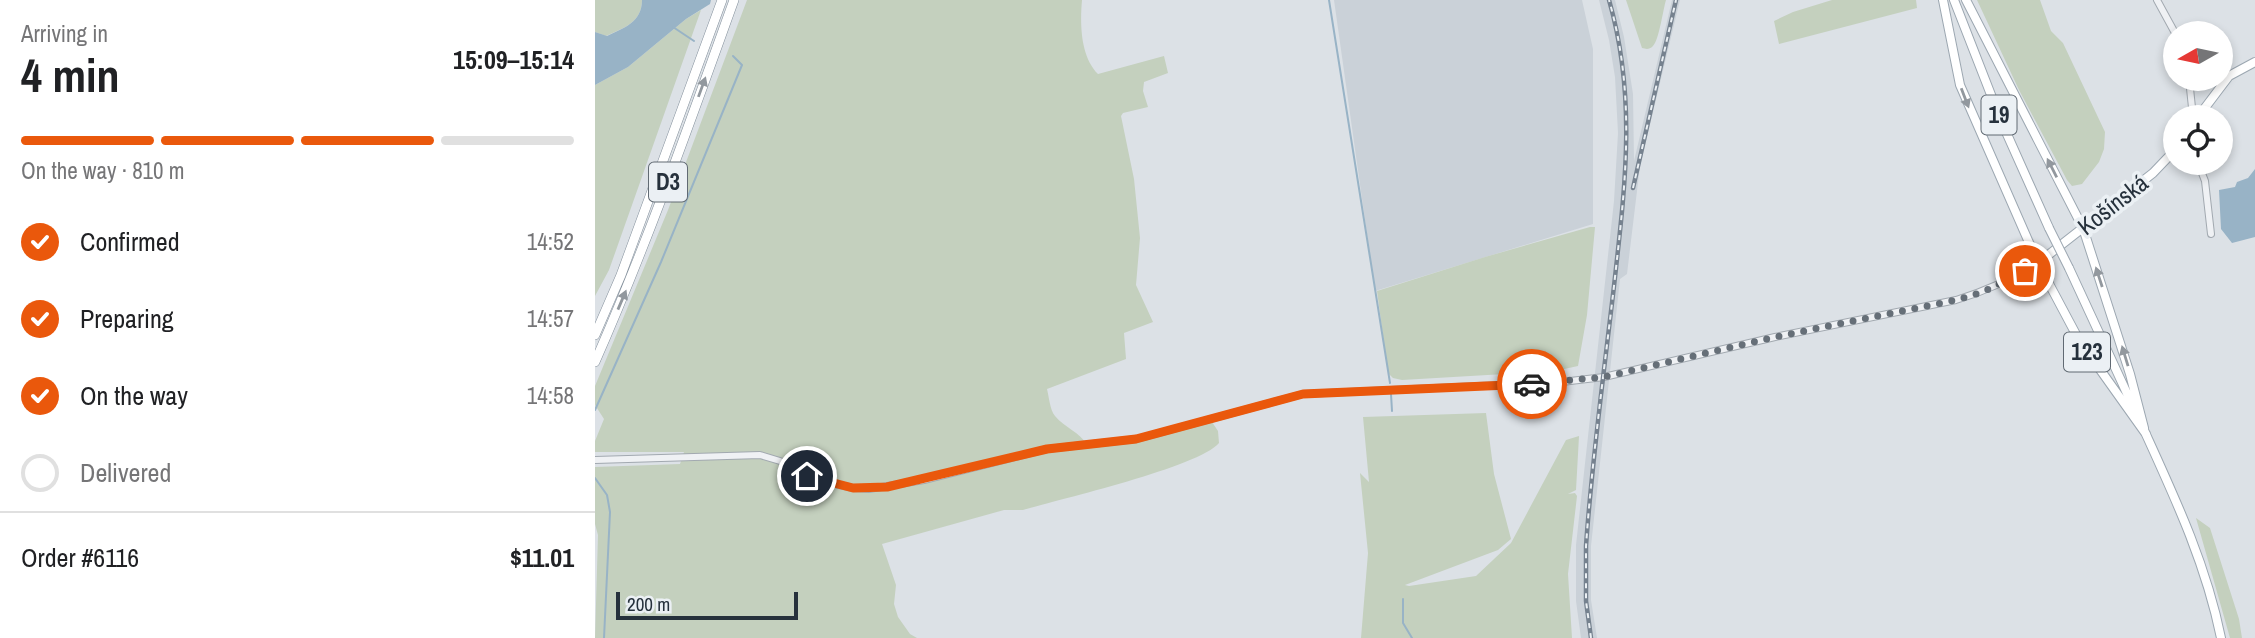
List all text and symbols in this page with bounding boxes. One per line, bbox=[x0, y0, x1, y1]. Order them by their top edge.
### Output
text: Arriving in bbox=[21, 18, 108, 49]
north arrow bbox=[2163, 21, 2233, 91]
map controls bbox=[2163, 21, 2233, 175]
text: 15:09–15:14 bbox=[453, 42, 574, 77]
text: 4 min bbox=[21, 44, 120, 106]
one-way arrow bbox=[697, 76, 708, 97]
one-way arrow bbox=[1960, 88, 1971, 109]
road number: 19 bbox=[1981, 96, 2017, 134]
button: locate bbox=[2163, 105, 2233, 175]
text: On the way · 810 m bbox=[21, 155, 185, 186]
one-way arrow bbox=[2046, 158, 2057, 178]
road number: D3 bbox=[649, 162, 687, 202]
street label: Košínská bbox=[2071, 167, 2154, 242]
icon: check bbox=[21, 223, 59, 261]
text: Confirmed bbox=[80, 224, 180, 259]
text: 14:52 bbox=[527, 226, 574, 257]
pin bbox=[1995, 241, 2055, 301]
icon: bag bbox=[2006, 252, 2044, 290]
one-way arrow bbox=[2093, 266, 2104, 287]
one-way arrow bbox=[617, 289, 628, 310]
icon: check bbox=[21, 300, 59, 338]
text: Preparing bbox=[80, 301, 174, 336]
text: 14:57 bbox=[527, 303, 574, 334]
road number: 123 bbox=[2064, 332, 2110, 372]
one-way arrow bbox=[2119, 345, 2129, 366]
courier bbox=[1497, 349, 1567, 419]
icon: car bbox=[1513, 365, 1551, 403]
icon: check bbox=[21, 377, 59, 415]
text: On the way bbox=[80, 378, 188, 413]
text: 14:58 bbox=[527, 380, 574, 411]
pin bbox=[777, 446, 837, 506]
text: Delivered bbox=[80, 455, 171, 490]
icon: home bbox=[788, 457, 826, 495]
text: Order #6116 bbox=[21, 540, 139, 575]
text: $11.01 bbox=[510, 540, 574, 575]
scale bar bbox=[616, 589, 798, 621]
text: 200 m bbox=[627, 591, 670, 617]

